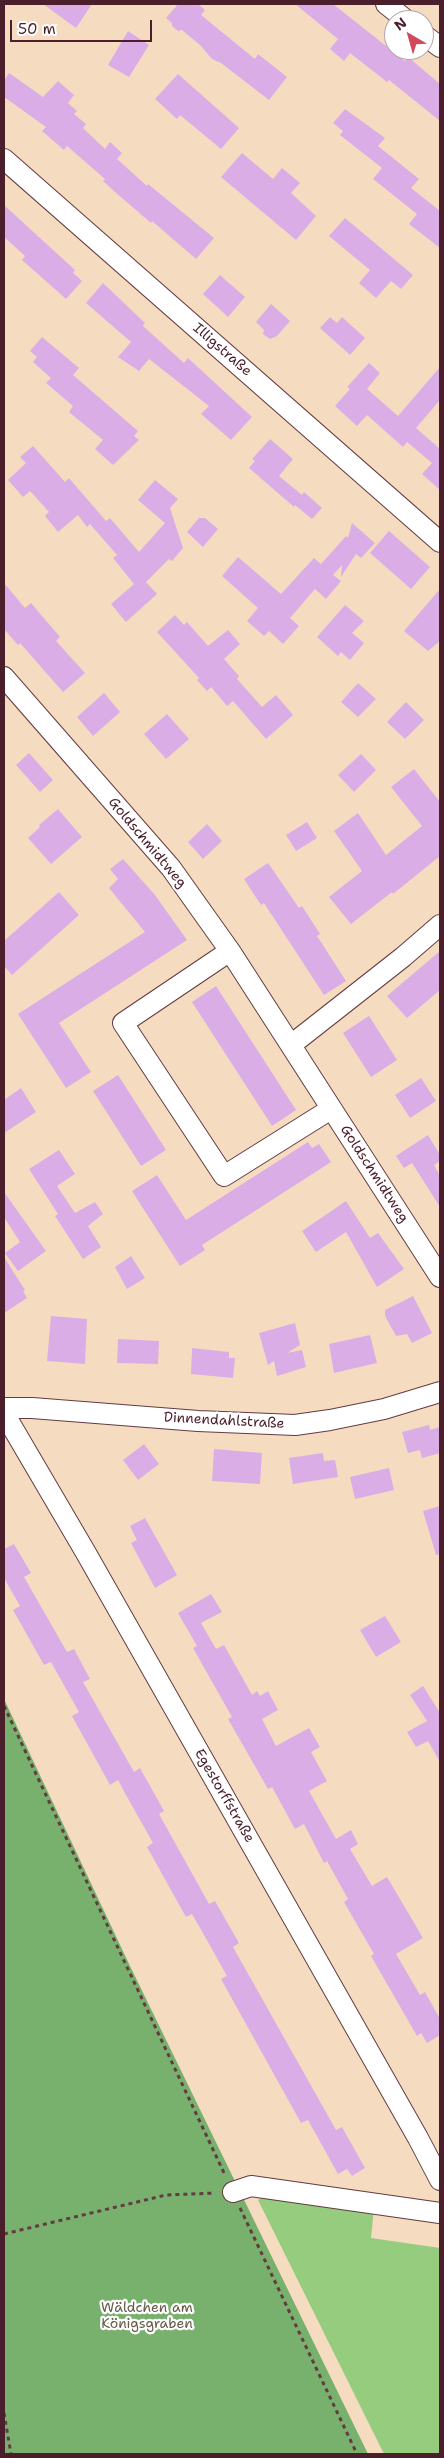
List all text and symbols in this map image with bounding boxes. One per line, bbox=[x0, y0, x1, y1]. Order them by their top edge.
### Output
scale bar bbox=[12, 10, 155, 42]
north arrow bbox=[384, 10, 434, 60]
text: N bbox=[390, 13, 410, 34]
text: 50 m bbox=[18, 19, 56, 39]
street label: Illigstraße bbox=[189, 320, 255, 380]
street label: Goldschmidtweg bbox=[104, 794, 190, 892]
street label: Goldschmidtweg bbox=[336, 1122, 412, 1226]
street label: Dinnendahlstraße bbox=[163, 1409, 285, 1433]
street label: Egestorffstraße bbox=[190, 1746, 258, 1846]
park label: Wäldchen am Königsgraben bbox=[101, 2300, 193, 2332]

